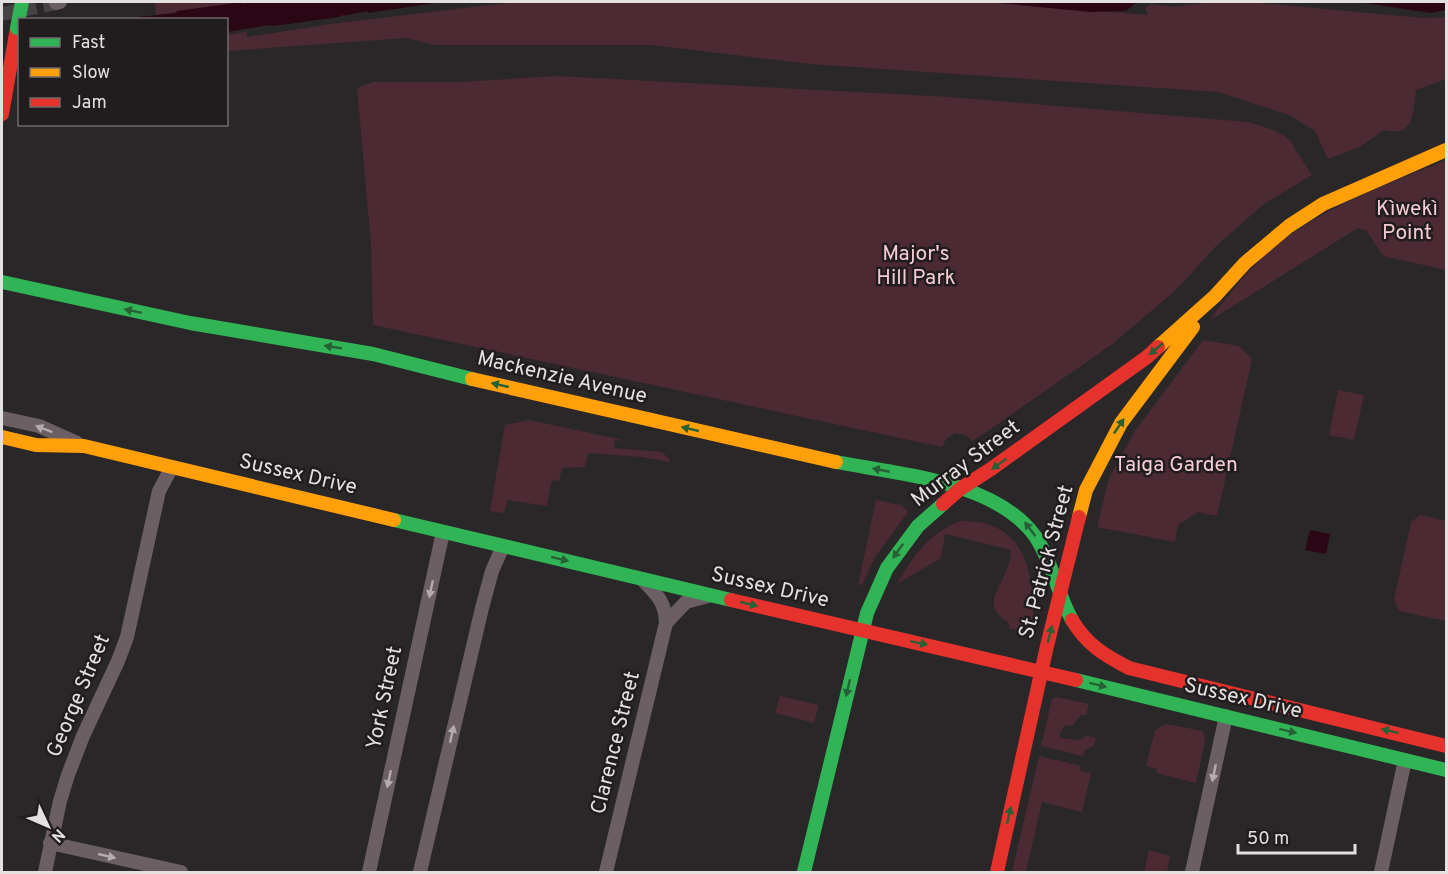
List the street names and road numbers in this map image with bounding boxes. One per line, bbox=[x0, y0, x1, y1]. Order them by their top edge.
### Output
street label: Mackenzie Avenue bbox=[474, 345, 650, 411]
street label: Murray Street bbox=[906, 414, 1026, 514]
street label: Sussex Drive bbox=[236, 448, 360, 502]
street label: St. Patrick Street bbox=[1014, 482, 1080, 642]
street label: Sussex Drive bbox=[708, 561, 832, 615]
street label: George Street bbox=[41, 630, 117, 762]
street label: York Street bbox=[361, 644, 409, 752]
street label: Clarence Street bbox=[585, 669, 647, 817]
street label: Sussex Drive bbox=[1181, 672, 1305, 726]

